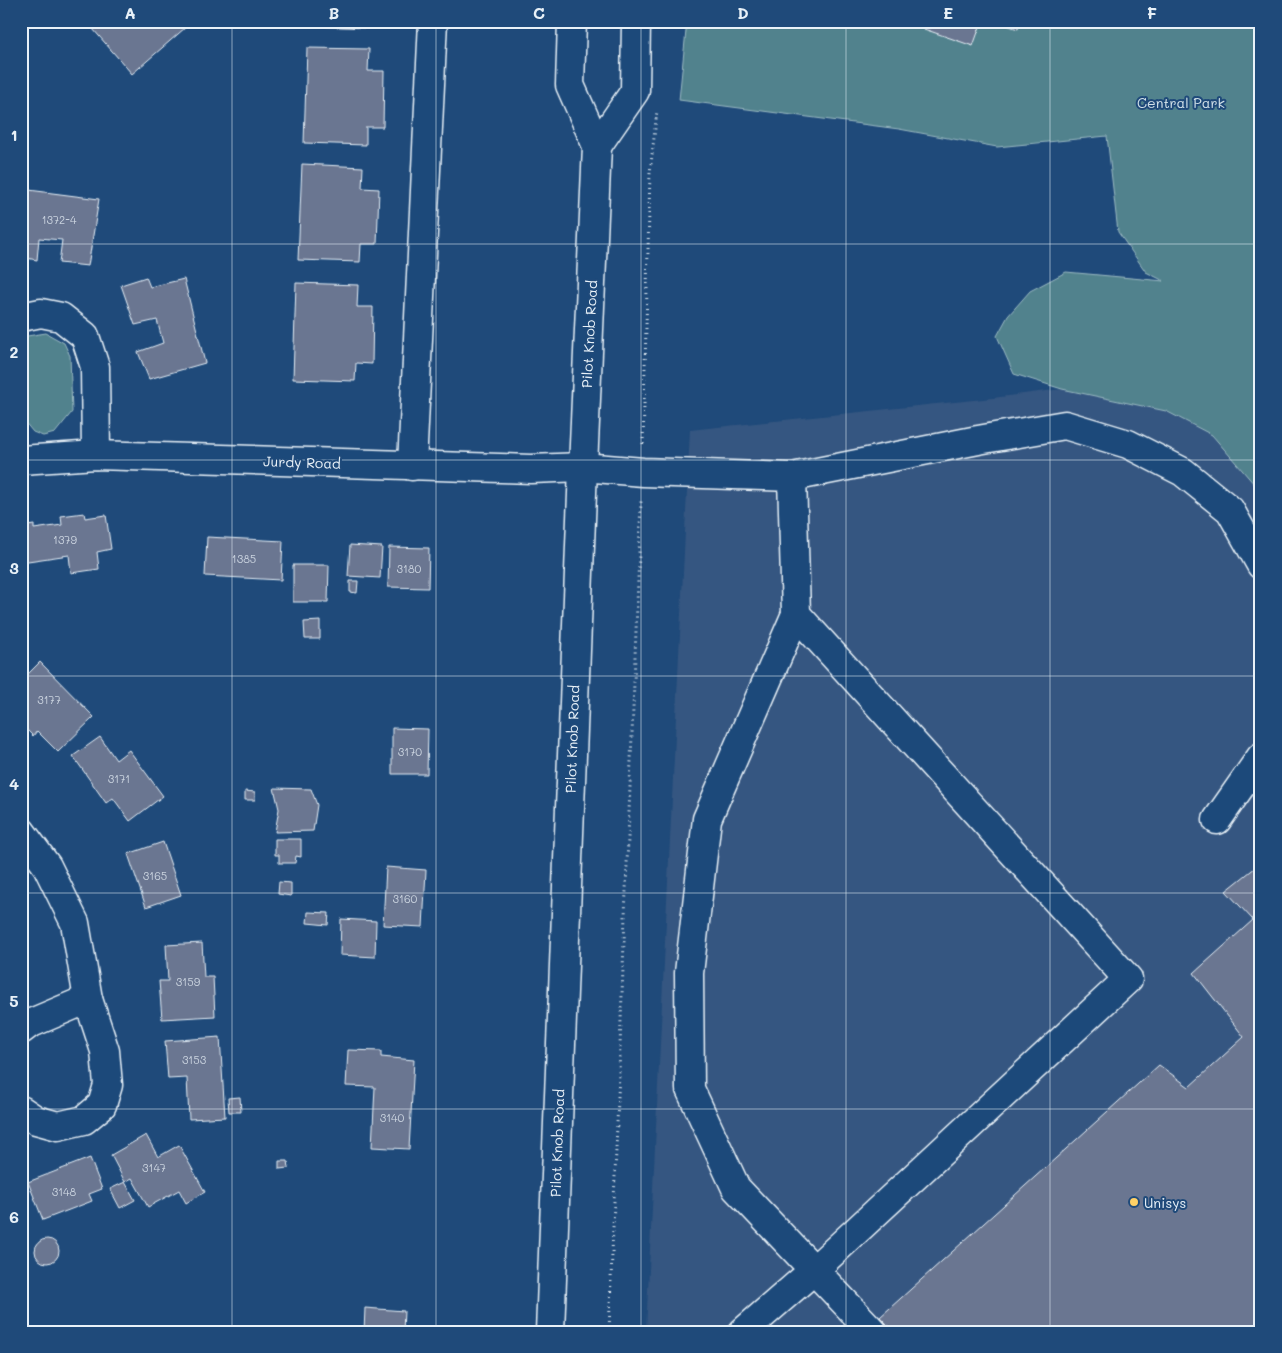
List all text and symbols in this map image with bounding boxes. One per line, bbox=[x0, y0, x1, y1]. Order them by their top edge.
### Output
text: A bbox=[124, 2, 136, 23]
text: B bbox=[329, 2, 339, 23]
text: C bbox=[533, 2, 545, 23]
text: D bbox=[737, 2, 749, 23]
text: E bbox=[943, 2, 953, 23]
text: F bbox=[1147, 2, 1157, 23]
park label: Central Park bbox=[1137, 93, 1225, 112]
text: 1 bbox=[10, 124, 18, 145]
house number: 1372-4 bbox=[42, 212, 77, 227]
street label: Pilot Knob Road bbox=[577, 279, 601, 388]
text: 2 bbox=[10, 341, 19, 362]
street label: Jurdy Road bbox=[263, 451, 341, 473]
house number: 1379 bbox=[53, 532, 77, 547]
house number: 1385 bbox=[232, 551, 256, 566]
text: 3 bbox=[9, 557, 19, 578]
house number: 3180 bbox=[397, 561, 422, 576]
street label: Pilot Knob Road bbox=[561, 685, 583, 793]
house number: 3177 bbox=[37, 692, 61, 707]
house number: 3170 bbox=[398, 744, 422, 759]
house number: 3171 bbox=[108, 771, 130, 786]
text: 4 bbox=[9, 773, 19, 794]
house number: 3165 bbox=[143, 868, 167, 883]
house number: 3160 bbox=[393, 891, 418, 906]
house number: 3159 bbox=[176, 974, 201, 989]
text: 5 bbox=[9, 990, 19, 1011]
house number: 3153 bbox=[182, 1052, 207, 1067]
street label: Pilot Knob Road bbox=[546, 1089, 568, 1197]
house number: 3140 bbox=[380, 1110, 405, 1125]
house number: 3147 bbox=[142, 1160, 166, 1175]
house number: 3148 bbox=[52, 1184, 77, 1199]
place label: Unisys bbox=[1144, 1193, 1186, 1212]
marker: Unisys bbox=[1128, 1196, 1140, 1208]
text: 6 bbox=[9, 1206, 19, 1227]

